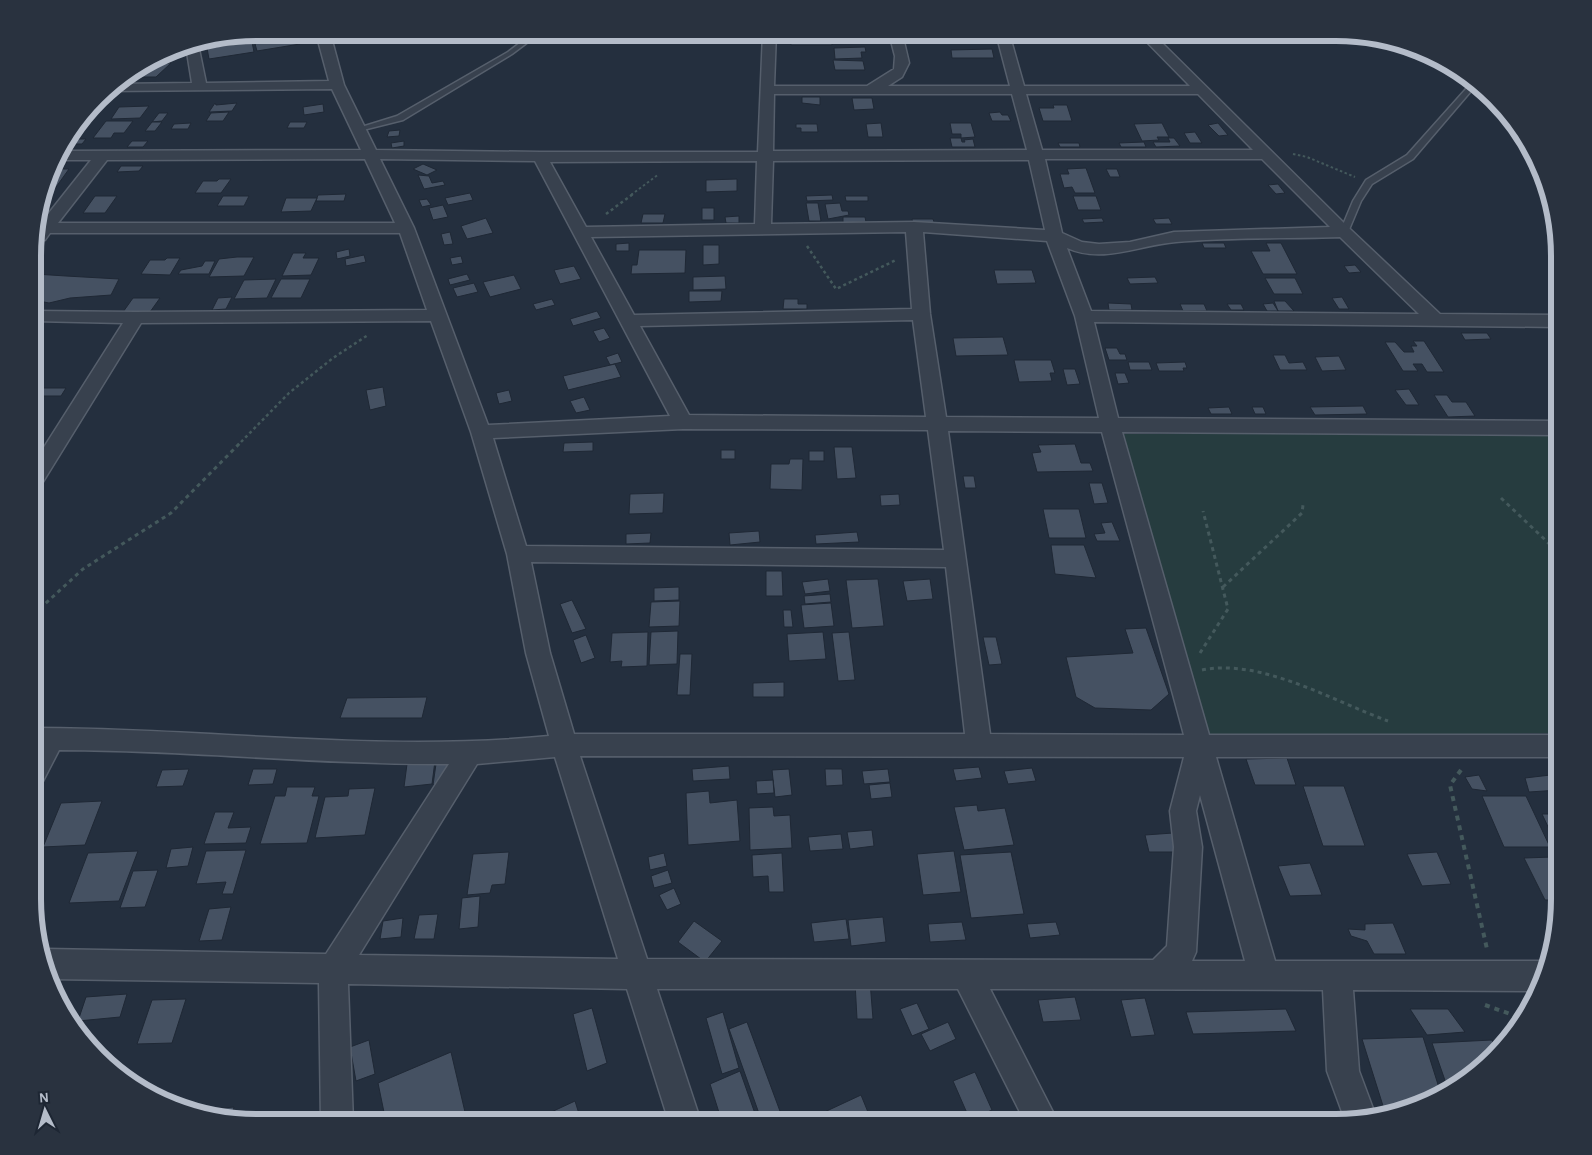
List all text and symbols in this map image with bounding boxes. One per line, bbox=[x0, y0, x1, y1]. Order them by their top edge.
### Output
north arrow bbox=[20, 1085, 70, 1135]
text: N bbox=[38, 1091, 49, 1105]

